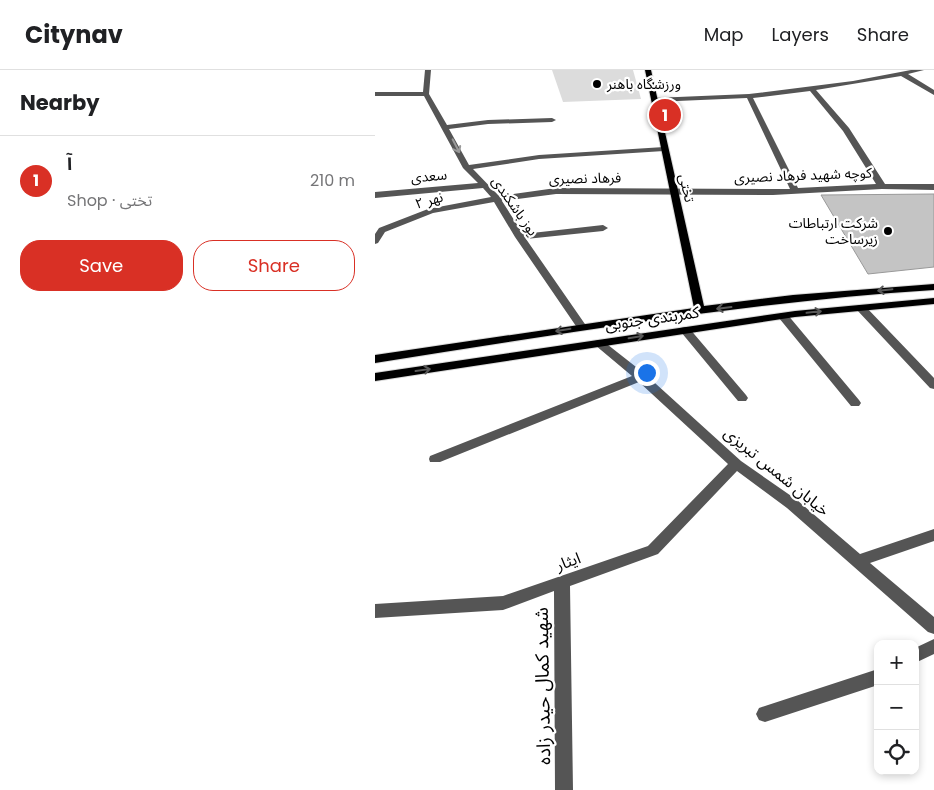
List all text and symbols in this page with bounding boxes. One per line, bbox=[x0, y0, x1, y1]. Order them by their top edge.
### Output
text: Citynav bbox=[25, 18, 123, 51]
text: Map bbox=[704, 22, 744, 47]
text: Layers bbox=[772, 22, 829, 47]
text: Share bbox=[857, 22, 909, 47]
place label: ورزشگاه باهنر bbox=[606, 74, 681, 94]
marker: ورزشگاه باهنر bbox=[591, 78, 603, 90]
text: Nearby bbox=[20, 88, 100, 117]
pin: 1 bbox=[649, 96, 681, 134]
one-way arrow bbox=[452, 138, 461, 153]
text: آ bbox=[67, 150, 72, 177]
street label: کوچه شهید فرهاد نصیری bbox=[734, 163, 872, 187]
street label: سعدی bbox=[410, 164, 448, 188]
street label: فرهاد نصیری bbox=[549, 167, 621, 189]
text: 1 bbox=[33, 169, 39, 192]
text: 210 m bbox=[310, 169, 355, 192]
street label: یوز باشکندی bbox=[487, 172, 543, 240]
street label: تختی bbox=[674, 172, 700, 204]
street label: نهر ۲ bbox=[413, 186, 446, 213]
text: Shop · تختی bbox=[67, 189, 152, 212]
place label: شرکت ارتباطات زیرساخت bbox=[789, 213, 878, 249]
marker: شرکت ارتباطات زیرساخت bbox=[882, 225, 894, 237]
button: Save bbox=[20, 240, 183, 291]
button: Share bbox=[193, 240, 355, 291]
one-way arrow bbox=[878, 285, 894, 295]
street label: کمربندی جنوبی bbox=[603, 300, 701, 336]
one-way arrow bbox=[716, 303, 732, 313]
one-way arrow bbox=[806, 307, 822, 317]
one-way arrow bbox=[555, 325, 571, 335]
one-way arrow bbox=[627, 331, 643, 341]
your location bbox=[634, 360, 660, 386]
one-way arrow bbox=[415, 365, 431, 375]
street label: خیابان شمس تبریزی bbox=[719, 422, 834, 521]
street label: ایثار bbox=[552, 546, 584, 577]
street label: شهید کمال حیدر زاده bbox=[528, 607, 557, 765]
map controls bbox=[874, 640, 919, 775]
button: + bbox=[874, 640, 919, 685]
button: − bbox=[874, 685, 919, 730]
button: locate bbox=[874, 730, 919, 775]

